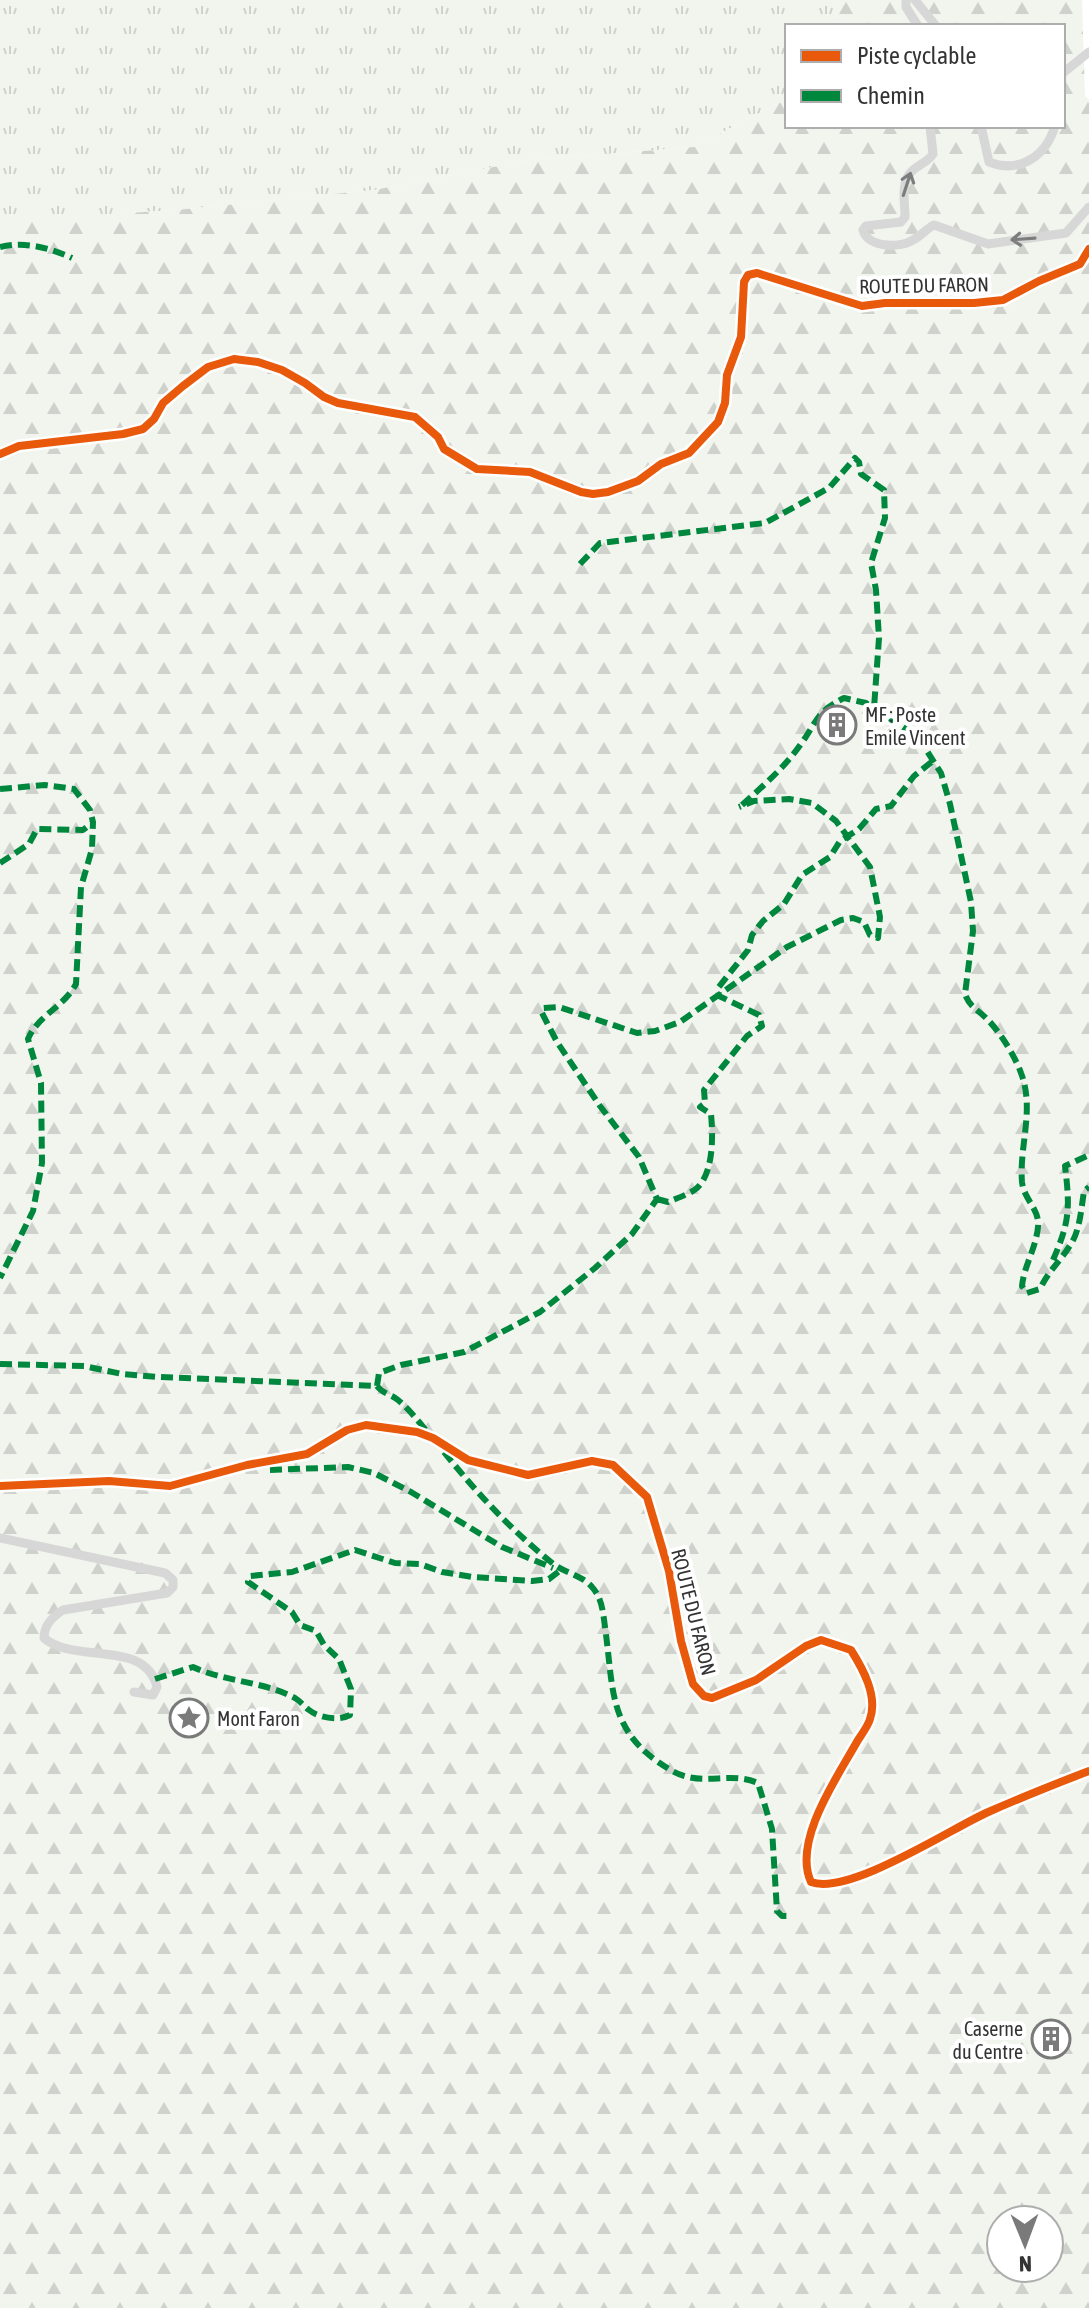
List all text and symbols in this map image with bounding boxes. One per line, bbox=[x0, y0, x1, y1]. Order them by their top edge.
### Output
legend bbox=[785, 24, 1065, 128]
text: Piste cyclable bbox=[857, 42, 976, 69]
text: Chemin bbox=[857, 82, 925, 109]
one-way arrow bbox=[901, 172, 916, 197]
one-way arrow bbox=[1010, 232, 1037, 247]
street label: ROUTE DU FARON bbox=[859, 272, 989, 298]
place label: MF : Poste Emile Vincent bbox=[865, 703, 966, 749]
building icon: MF : Poste Emile Vincent bbox=[816, 704, 858, 746]
street label: ROUTE DU FARON bbox=[667, 1546, 721, 1678]
place icon: Mont Faron bbox=[168, 1697, 210, 1739]
place label: Mont Faron bbox=[217, 1707, 300, 1730]
place label: Caserne du Centre bbox=[953, 2017, 1023, 2063]
building icon: Caserne du Centre bbox=[1030, 2018, 1072, 2060]
north arrow bbox=[985, 2204, 1065, 2284]
text: N bbox=[1019, 2251, 1032, 2277]

